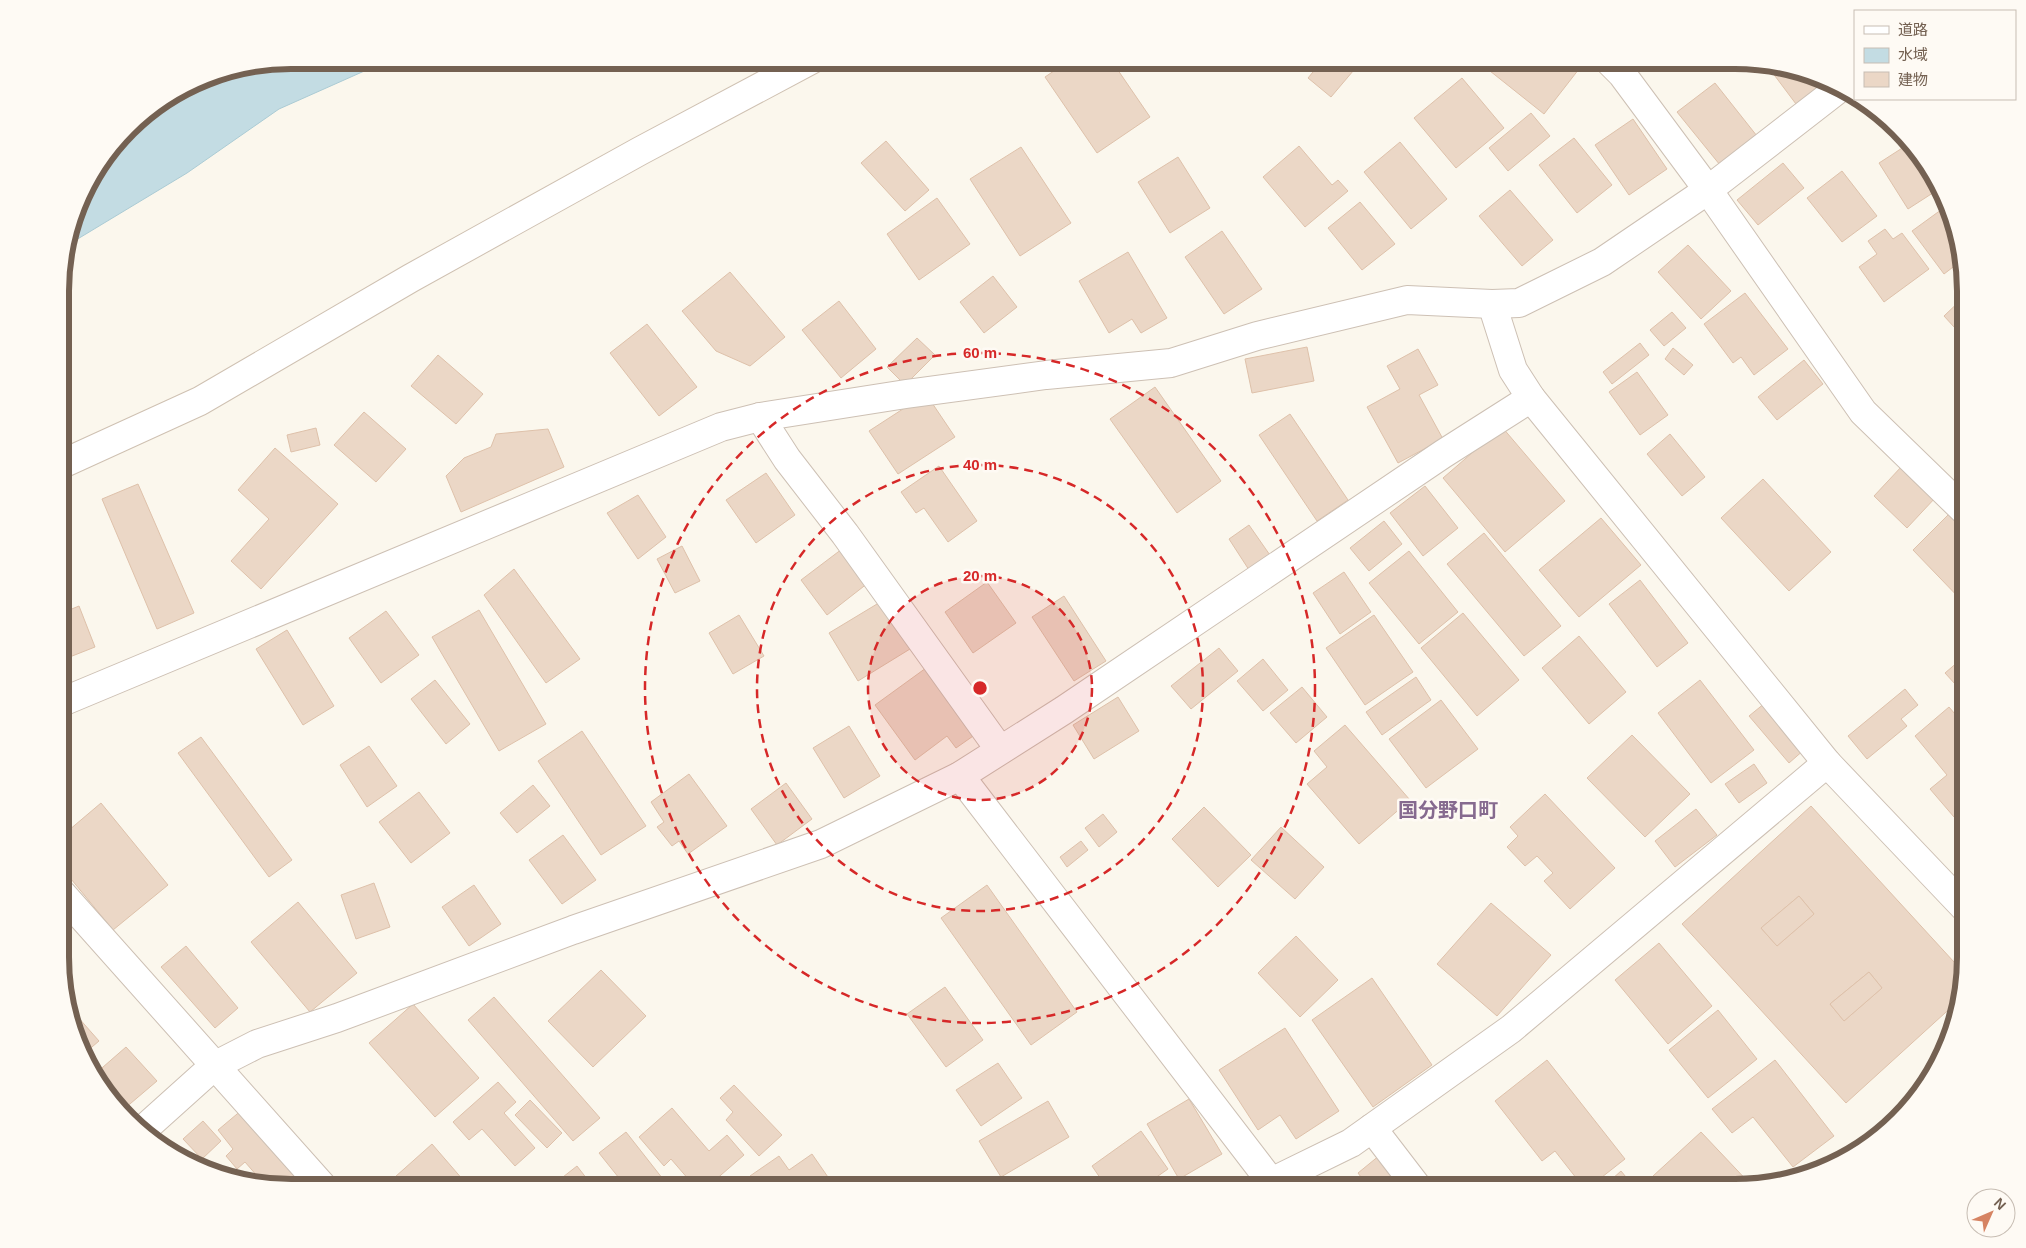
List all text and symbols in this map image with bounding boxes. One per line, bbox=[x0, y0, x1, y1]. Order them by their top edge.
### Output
legend bbox=[1854, 10, 2016, 100]
text: 道路 bbox=[1898, 21, 1928, 38]
text: 水域 bbox=[1898, 46, 1928, 63]
text: 建物 bbox=[1898, 71, 1928, 88]
text: 60 m bbox=[963, 344, 997, 361]
text: 40 m bbox=[963, 456, 997, 473]
text: 20 m bbox=[963, 567, 997, 584]
centre of rings bbox=[971, 679, 989, 697]
district label: 国分野口町 bbox=[1398, 799, 1498, 821]
north arrow bbox=[1966, 1188, 2016, 1238]
text: N bbox=[1991, 1195, 2009, 1213]

